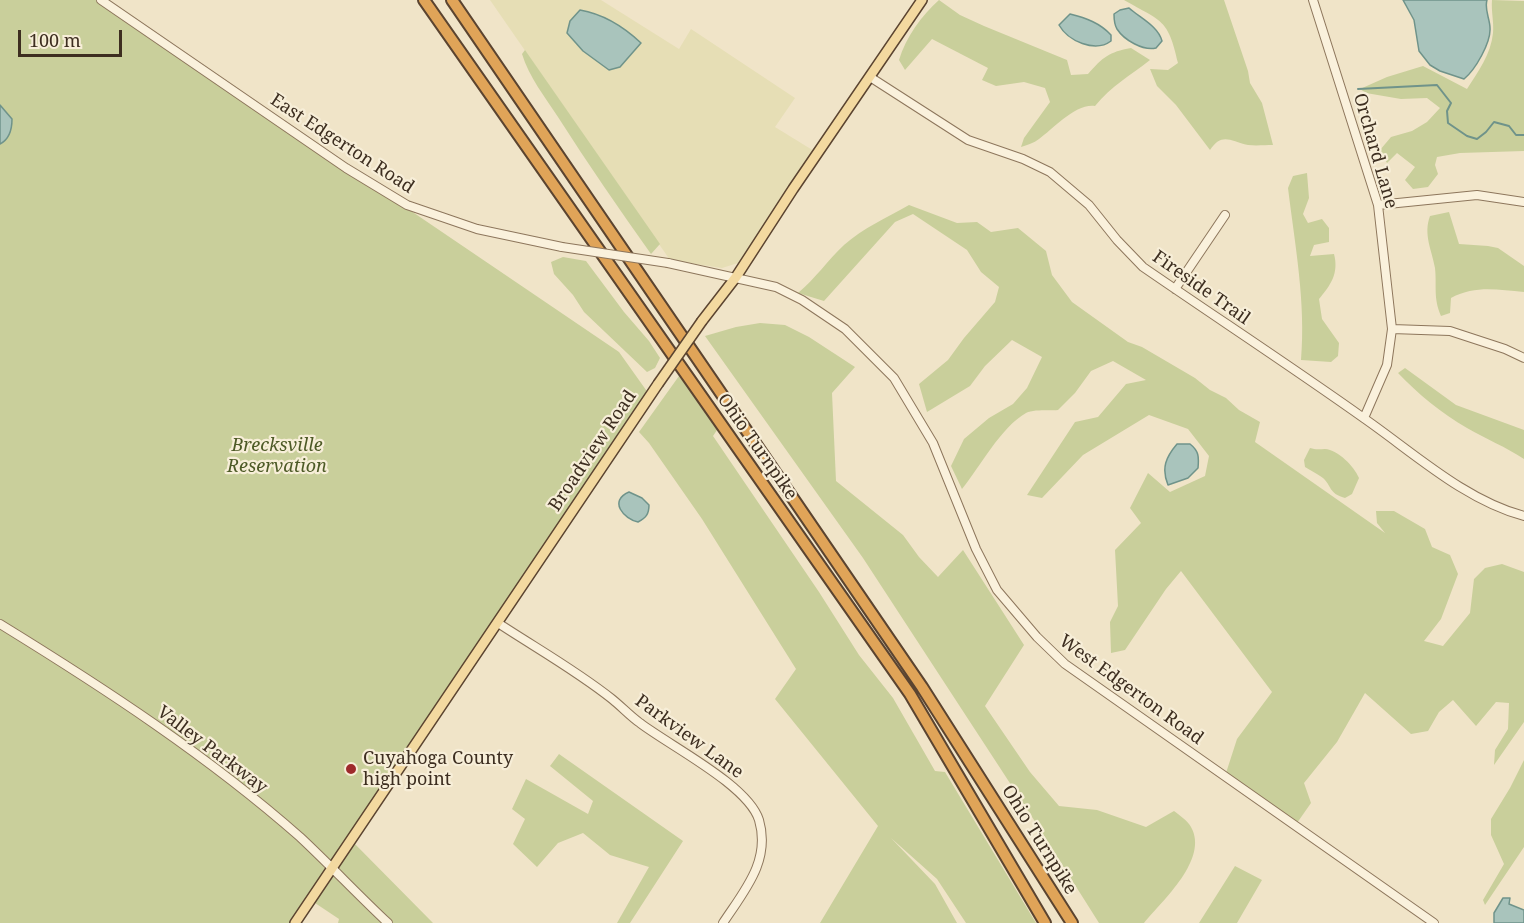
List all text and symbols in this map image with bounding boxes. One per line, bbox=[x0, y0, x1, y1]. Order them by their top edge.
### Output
scale bar bbox=[21, 18, 124, 56]
text: 100 m bbox=[29, 28, 81, 52]
street label: East Edgerton Road bbox=[266, 89, 418, 199]
street label: Orchard Lane bbox=[1348, 91, 1402, 211]
street label: Fireside Trail bbox=[1148, 246, 1254, 330]
street label: Broadview Road bbox=[545, 386, 641, 516]
street label: Ohio Turnpike bbox=[712, 390, 802, 504]
park label: Brecksville Reservation bbox=[227, 435, 327, 478]
street label: West Edgerton Road bbox=[1055, 630, 1207, 750]
street label: Parkview Lane bbox=[631, 690, 747, 784]
street label: Valley Parkway bbox=[153, 702, 271, 798]
place label: Cuyahoga County high point bbox=[363, 748, 513, 790]
marker: Cuyahoga County high point bbox=[344, 762, 358, 776]
street label: Ohio Turnpike bbox=[997, 781, 1081, 899]

